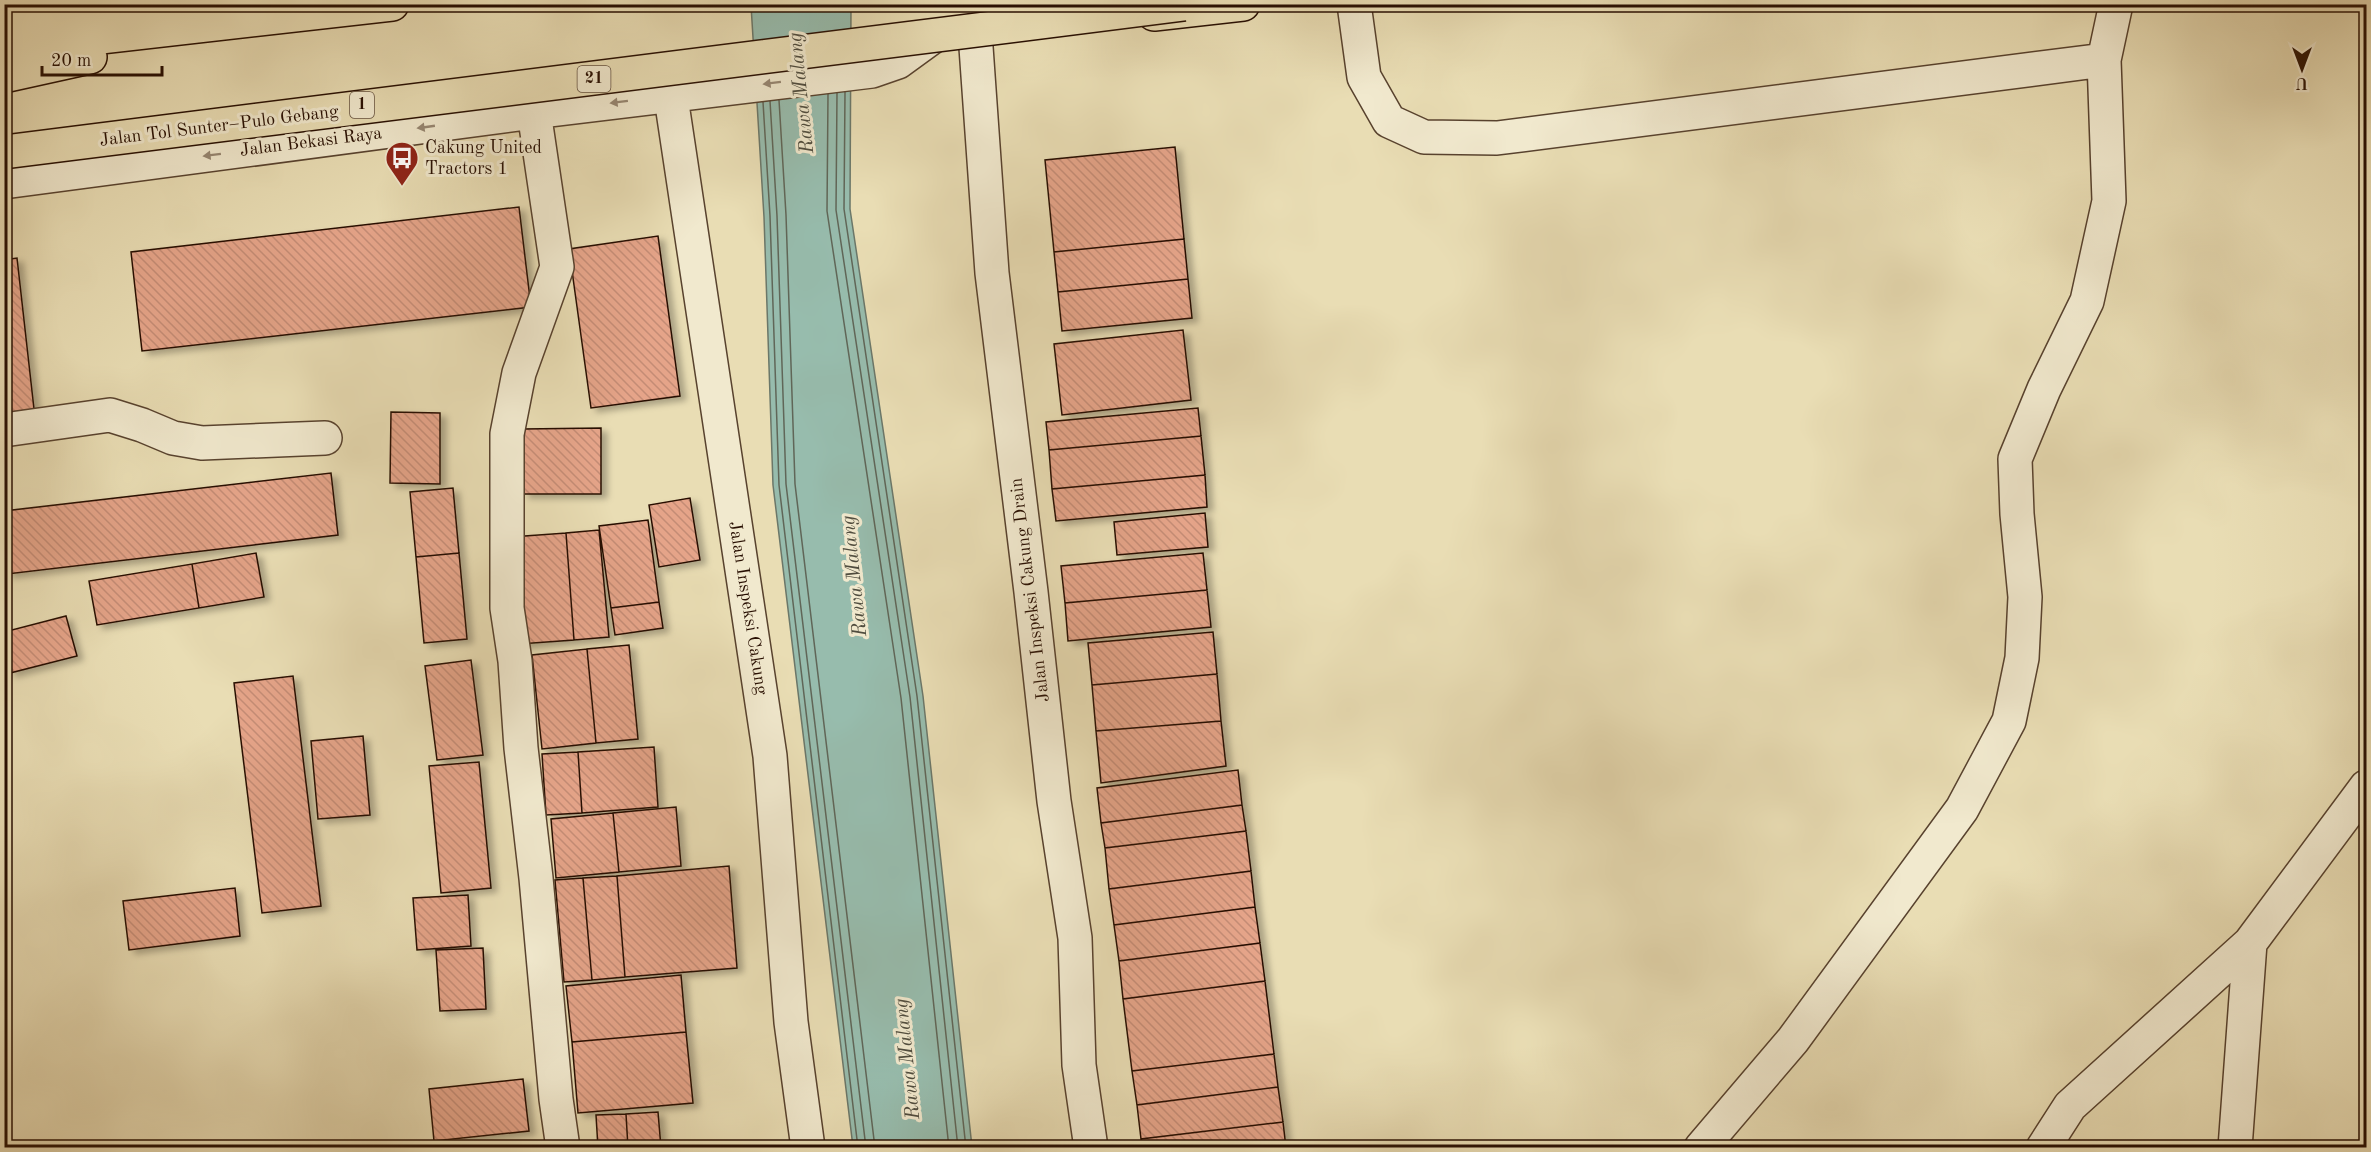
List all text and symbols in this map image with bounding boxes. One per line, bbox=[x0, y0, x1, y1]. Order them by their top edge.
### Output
water label: Rawa Malang bbox=[786, 31, 818, 156]
scale bar bbox=[42, 39, 162, 77]
north arrow bbox=[2272, 39, 2332, 99]
text: 20 m bbox=[51, 52, 91, 70]
road number: 21 bbox=[578, 66, 610, 92]
text: U bbox=[2295, 74, 2308, 90]
one-way arrow bbox=[762, 79, 781, 88]
road number: 1 bbox=[350, 92, 374, 118]
one-way arrow bbox=[610, 97, 629, 107]
street label: Jalan Tol Sunter–Pulo Gebang bbox=[98, 102, 340, 150]
one-way arrow bbox=[416, 122, 435, 131]
street label: Jalan Bekasi Raya bbox=[239, 124, 383, 160]
place label: Cakung United Tractors 1 bbox=[425, 139, 542, 178]
bus stop icon: Cakung United Tractors 1 bbox=[384, 140, 420, 187]
one-way arrow bbox=[202, 150, 221, 159]
street label: Jalan Inspeksi Cakung Drain bbox=[1007, 477, 1053, 703]
water label: Rawa Malang bbox=[839, 514, 871, 639]
street label: Jalan Inspeksi Cakung bbox=[725, 520, 771, 696]
water label: Rawa Malang bbox=[892, 997, 924, 1122]

